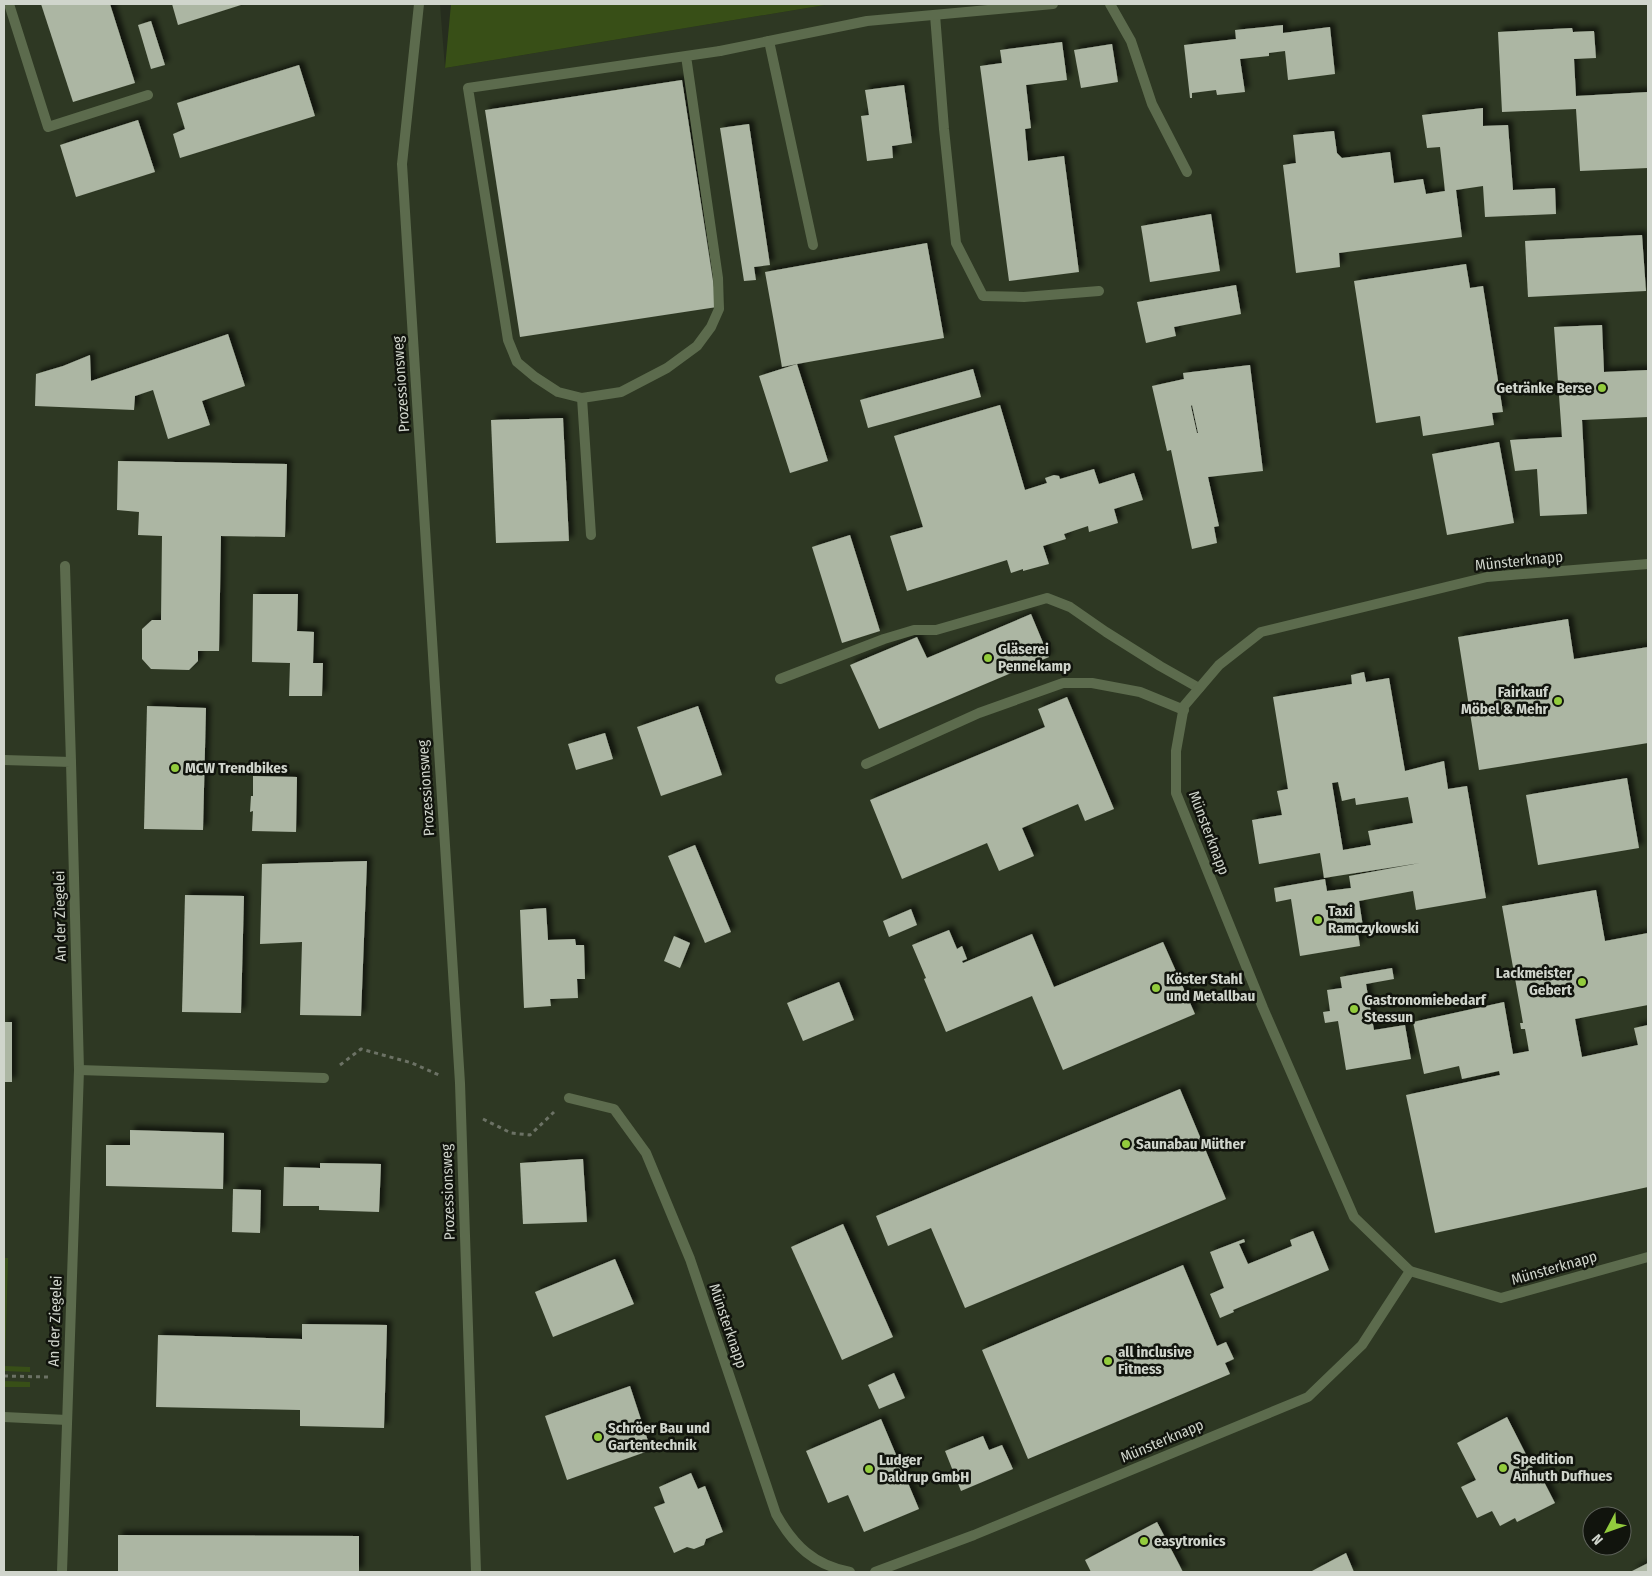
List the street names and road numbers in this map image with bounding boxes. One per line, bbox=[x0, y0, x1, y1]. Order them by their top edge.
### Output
street label: Prozessionsweg bbox=[389, 335, 413, 433]
street label: Münsterknapp bbox=[1474, 547, 1564, 575]
street label: Prozessionsweg bbox=[414, 739, 438, 837]
street label: Münsterknapp bbox=[1185, 789, 1233, 877]
street label: An der Ziegelei bbox=[50, 870, 70, 962]
street label: Prozessionsweg bbox=[437, 1144, 459, 1240]
street label: Münsterknapp bbox=[1509, 1247, 1599, 1289]
street label: An der Ziegelei bbox=[44, 1275, 66, 1367]
street label: Münsterknapp bbox=[705, 1281, 751, 1371]
street label: Münsterknapp bbox=[1118, 1415, 1206, 1467]

